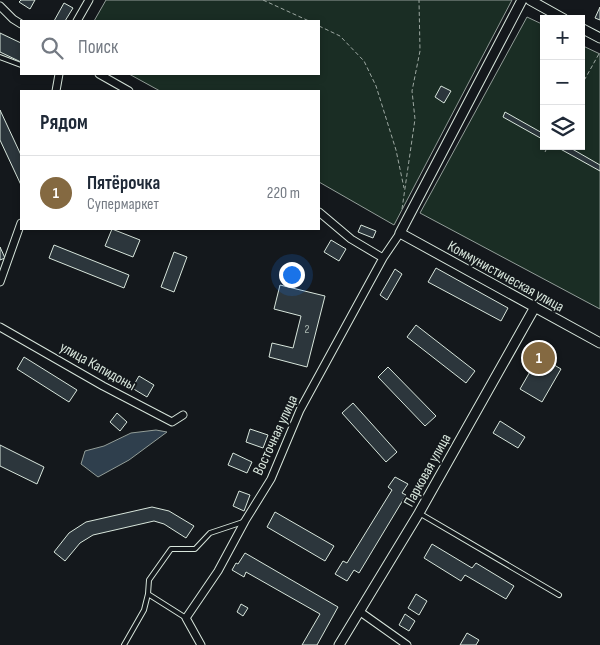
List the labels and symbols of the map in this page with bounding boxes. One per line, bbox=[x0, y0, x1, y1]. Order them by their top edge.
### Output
street label: Коммунистическая улица bbox=[444, 236, 568, 316]
your location bbox=[279, 262, 305, 288]
house number: 2 bbox=[305, 322, 310, 337]
street label: улица Капидоны bbox=[56, 338, 139, 395]
pin: 1 bbox=[523, 339, 555, 377]
street label: Восточная улица bbox=[249, 392, 302, 478]
street label: Парковая улица bbox=[400, 430, 455, 510]

